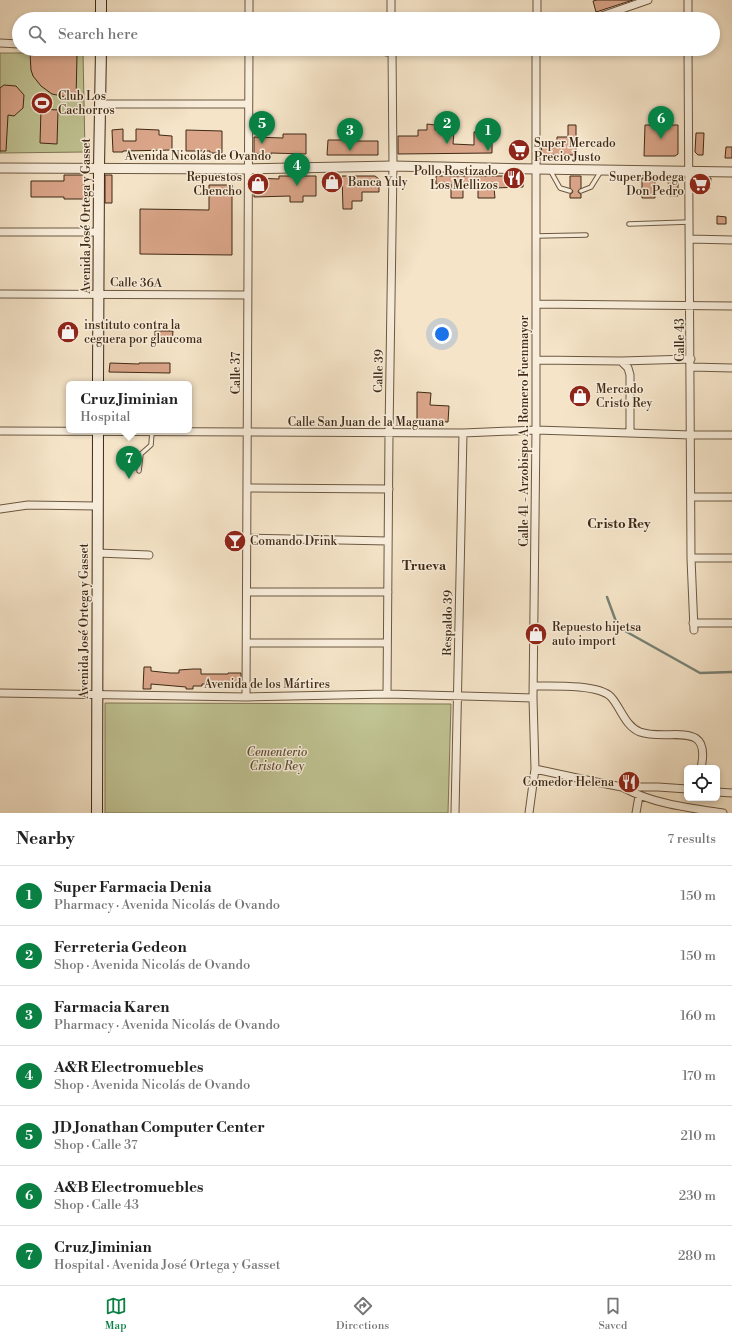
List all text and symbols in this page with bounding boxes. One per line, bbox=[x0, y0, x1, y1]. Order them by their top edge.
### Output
search box bbox=[12, 12, 720, 56]
icon: search bbox=[26, 23, 48, 45]
text: Search here bbox=[58, 25, 138, 44]
place label: Club Los Cachorros bbox=[58, 89, 115, 118]
sports icon: Club Los Cachorros bbox=[29, 90, 55, 116]
pin: 6 bbox=[648, 106, 674, 139]
pin: 5 bbox=[249, 111, 275, 144]
pin: 2 bbox=[434, 111, 460, 144]
pin: 3 bbox=[337, 118, 363, 151]
pin: 1 bbox=[475, 118, 501, 151]
place label: Super Mercado Precio Justo bbox=[534, 136, 616, 165]
street label: Avenida José Ortega y Gasset bbox=[79, 137, 94, 295]
supermarket icon: Super Mercado Precio Justo bbox=[506, 137, 532, 163]
street label: Avenida Nicolás de Ovando bbox=[124, 149, 271, 164]
pin: 4 bbox=[284, 153, 310, 186]
place label: Pollo Rostizado Los Mellizos bbox=[414, 164, 498, 193]
restaurant icon: Pollo Rostizado Los Mellizos bbox=[501, 165, 527, 191]
shop icon: Banca Yuly bbox=[319, 169, 345, 195]
place label: Repuestos Chencho bbox=[186, 170, 242, 199]
place label: Super Bodega Don Pedro bbox=[609, 170, 685, 199]
shop icon: Repuestos Chencho bbox=[245, 171, 271, 197]
supermarket icon: Super Bodega Don Pedro bbox=[687, 171, 713, 197]
place label: Banca Yuly bbox=[347, 175, 408, 190]
street label: Calle 36A bbox=[110, 275, 163, 291]
street label: Calle 41 - Arzobispo A. Romero Fuenmayor bbox=[517, 315, 532, 547]
place label: instituto contra la ceguera por glaucoma bbox=[84, 318, 203, 347]
street label: Calle 43 bbox=[673, 318, 688, 362]
shop icon: instituto contra la ceguera por glaucoma bbox=[55, 319, 81, 345]
your location bbox=[432, 324, 452, 344]
street label: Calle 39 bbox=[371, 349, 387, 393]
street label: Calle 37 bbox=[229, 352, 244, 394]
popup bbox=[66, 381, 192, 433]
place label: Mercado Cristo Rey bbox=[596, 382, 653, 411]
shop icon: Mercado Cristo Rey bbox=[567, 383, 593, 409]
text: Cruz Jiminian bbox=[80, 390, 178, 409]
text: Hospital bbox=[80, 409, 130, 425]
street label: Calle San Juan de la Maguana bbox=[288, 415, 445, 430]
pin: 7 bbox=[116, 446, 142, 479]
district label: Cristo Rey bbox=[587, 516, 651, 532]
bar icon: Comando Drink bbox=[222, 528, 248, 554]
place label: Comando Drink bbox=[250, 534, 338, 549]
street label: Avenida José Ortega y Gasset bbox=[77, 542, 92, 700]
district label: Trueva bbox=[402, 558, 447, 574]
street label: Respaldo 39 bbox=[440, 590, 456, 656]
place label: Repuesto hijetsa auto import bbox=[552, 620, 642, 649]
shop icon: Repuesto hijetsa auto import bbox=[523, 621, 549, 647]
street label: Avenida de los Mártires bbox=[203, 677, 330, 692]
park label: Cementerio Cristo Rey bbox=[247, 745, 307, 774]
map controls bbox=[684, 765, 720, 801]
button: locate bbox=[684, 765, 720, 801]
restaurant icon: Comedor Helena bbox=[616, 769, 642, 795]
place label: Comedor Helena bbox=[523, 775, 615, 790]
text: Nearby bbox=[16, 828, 75, 850]
text: 7 results bbox=[667, 831, 716, 847]
text: Super Farmacia Denia bbox=[54, 878, 212, 897]
text: 1 bbox=[26, 888, 32, 904]
text: 150 m bbox=[681, 888, 716, 904]
text: Pharmacy · Avenida Nicolás de Ovando bbox=[54, 897, 280, 913]
text: Ferreteria Gedeon bbox=[54, 938, 187, 957]
text: 2 bbox=[25, 948, 33, 964]
text: 150 m bbox=[681, 948, 716, 964]
text: Shop · Avenida Nicolás de Ovando bbox=[54, 957, 250, 973]
text: Farmacia Karen bbox=[54, 998, 169, 1017]
text: 3 bbox=[25, 1008, 33, 1024]
text: 160 m bbox=[680, 1008, 716, 1024]
text: Pharmacy · Avenida Nicolás de Ovando bbox=[54, 1017, 280, 1033]
text: A&R Electromuebles bbox=[54, 1058, 203, 1077]
text: 4 bbox=[25, 1068, 33, 1084]
text: 170 m bbox=[682, 1068, 716, 1084]
text: Shop · Avenida Nicolás de Ovando bbox=[54, 1077, 250, 1093]
text: JD Jonathan Computer Center bbox=[54, 1118, 265, 1137]
text: 5 bbox=[25, 1128, 33, 1144]
text: 210 m bbox=[681, 1128, 716, 1144]
text: Shop · Calle 37 bbox=[54, 1137, 137, 1153]
text: A&B Electromuebles bbox=[54, 1178, 204, 1197]
text: 6 bbox=[25, 1188, 33, 1204]
text: 230 m bbox=[679, 1188, 716, 1204]
text: Shop · Calle 43 bbox=[54, 1197, 139, 1213]
text: Cruz Jiminian bbox=[54, 1238, 152, 1257]
text: 7 bbox=[25, 1248, 33, 1264]
text: 280 m bbox=[678, 1248, 716, 1264]
text: Hospital · Avenida José Ortega y Gasset bbox=[54, 1257, 280, 1273]
tab: Map bbox=[105, 1295, 127, 1333]
tab: Directions bbox=[336, 1295, 389, 1333]
tab: Saved bbox=[598, 1295, 627, 1333]

